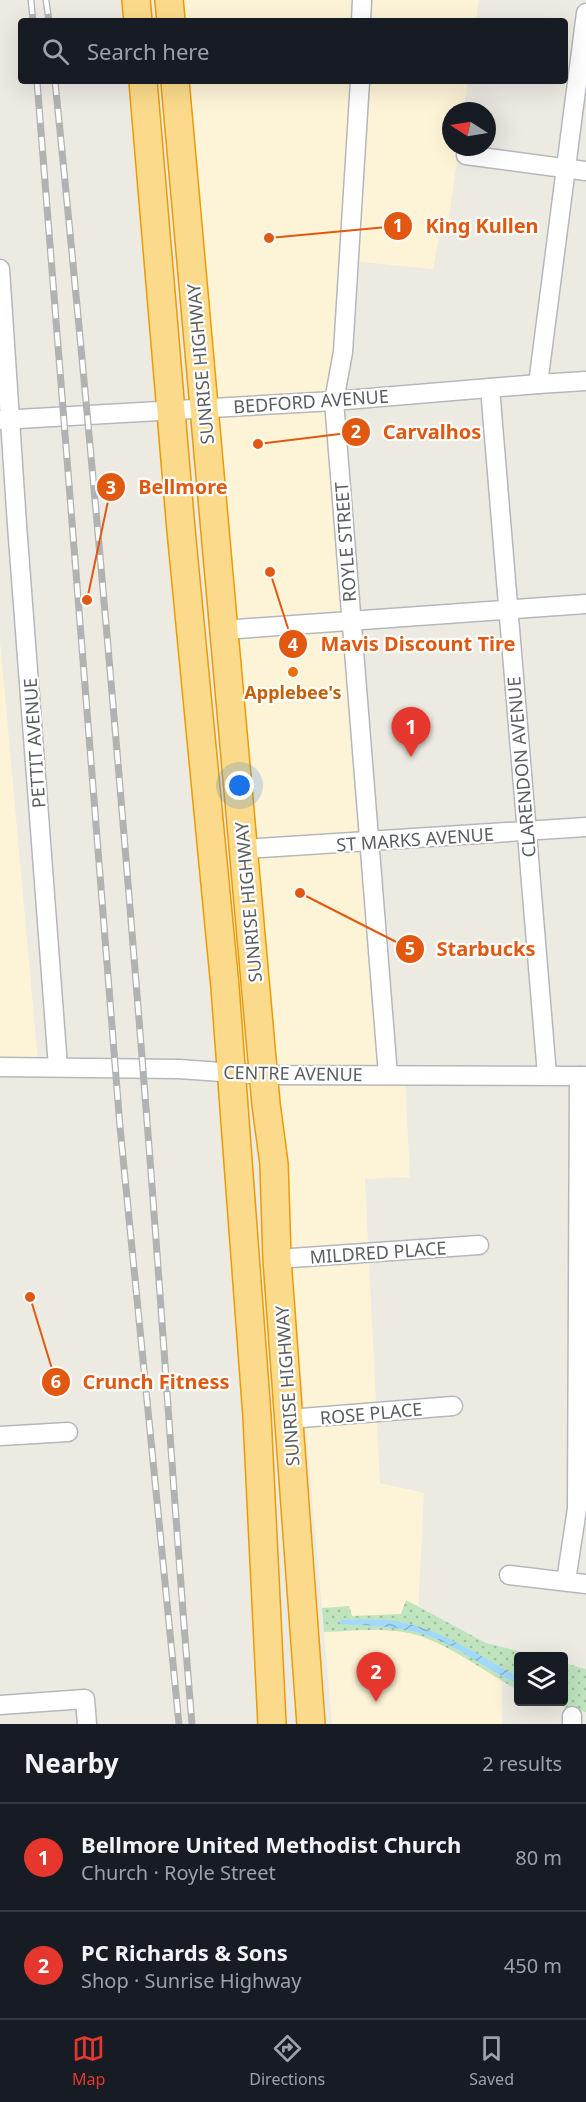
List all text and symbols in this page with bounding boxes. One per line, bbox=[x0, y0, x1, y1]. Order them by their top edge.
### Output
search box bbox=[18, 18, 568, 84]
icon: search bbox=[39, 35, 72, 68]
text: Search here bbox=[87, 36, 209, 66]
north arrow bbox=[442, 102, 496, 156]
callout: King Kullen bbox=[383, 207, 550, 245]
text: King Kullen bbox=[425, 212, 539, 239]
text: 1 bbox=[393, 213, 403, 237]
street label: SUNRISE HIGHWAY bbox=[181, 282, 219, 445]
street label: BEDFORD AVENUE bbox=[233, 384, 389, 418]
callout: Carvalhos bbox=[341, 413, 494, 451]
text: Carvalhos bbox=[383, 418, 481, 445]
text: 2 bbox=[351, 419, 361, 443]
callout: Bellmore bbox=[96, 468, 240, 506]
text: Bellmore bbox=[138, 473, 228, 500]
text: 3 bbox=[106, 475, 116, 499]
street label: ROYLE STREET bbox=[329, 481, 361, 603]
callout: Mavis Discount Tire bbox=[278, 625, 527, 663]
text: Mavis Discount Tire bbox=[321, 630, 515, 657]
text: 4 bbox=[288, 632, 298, 656]
marker: Applebee's bbox=[286, 665, 300, 679]
street label: CLARENDON AVENUE bbox=[501, 676, 541, 858]
street label: PETTIT AVENUE bbox=[17, 677, 51, 809]
place label: Applebee's bbox=[244, 680, 342, 704]
pin: 1 bbox=[392, 708, 430, 757]
your location bbox=[225, 771, 254, 800]
street label: SUNRISE HIGHWAY bbox=[229, 820, 267, 983]
street label: ST MARKS AVENUE bbox=[335, 822, 495, 856]
callout: Starbucks bbox=[395, 930, 548, 968]
text: Starbucks bbox=[436, 935, 536, 962]
text: 5 bbox=[405, 936, 415, 960]
street label: CENTRE AVENUE bbox=[223, 1060, 363, 1086]
street label: MILDRED PLACE bbox=[309, 1235, 447, 1269]
street label: SUNRISE HIGHWAY bbox=[269, 1304, 305, 1467]
callout: Crunch Fitness bbox=[41, 1363, 242, 1401]
text: Crunch Fitness bbox=[83, 1368, 229, 1395]
text: 6 bbox=[51, 1369, 61, 1393]
street label: ROSE PLACE bbox=[319, 1397, 423, 1429]
pin: 2 bbox=[356, 1652, 395, 1702]
map controls bbox=[514, 1652, 568, 1706]
button: layers bbox=[514, 1652, 568, 1706]
text: Nearby bbox=[24, 1745, 119, 1781]
text: 2 results bbox=[482, 1750, 562, 1777]
text: Bellmore United Methodist Church bbox=[81, 1829, 461, 1859]
text: 1 bbox=[38, 1844, 49, 1871]
text: 80 m bbox=[515, 1844, 562, 1871]
text: Church · Royle Street bbox=[81, 1859, 276, 1886]
text: PC Richards & Sons bbox=[81, 1937, 288, 1967]
text: 2 bbox=[38, 1952, 49, 1979]
text: 450 m bbox=[504, 1952, 562, 1979]
text: Shop · Sunrise Highway bbox=[81, 1967, 301, 1994]
tab: Map bbox=[72, 2032, 105, 2090]
tab: Directions bbox=[249, 2032, 325, 2090]
tab: Saved bbox=[469, 2032, 514, 2090]

